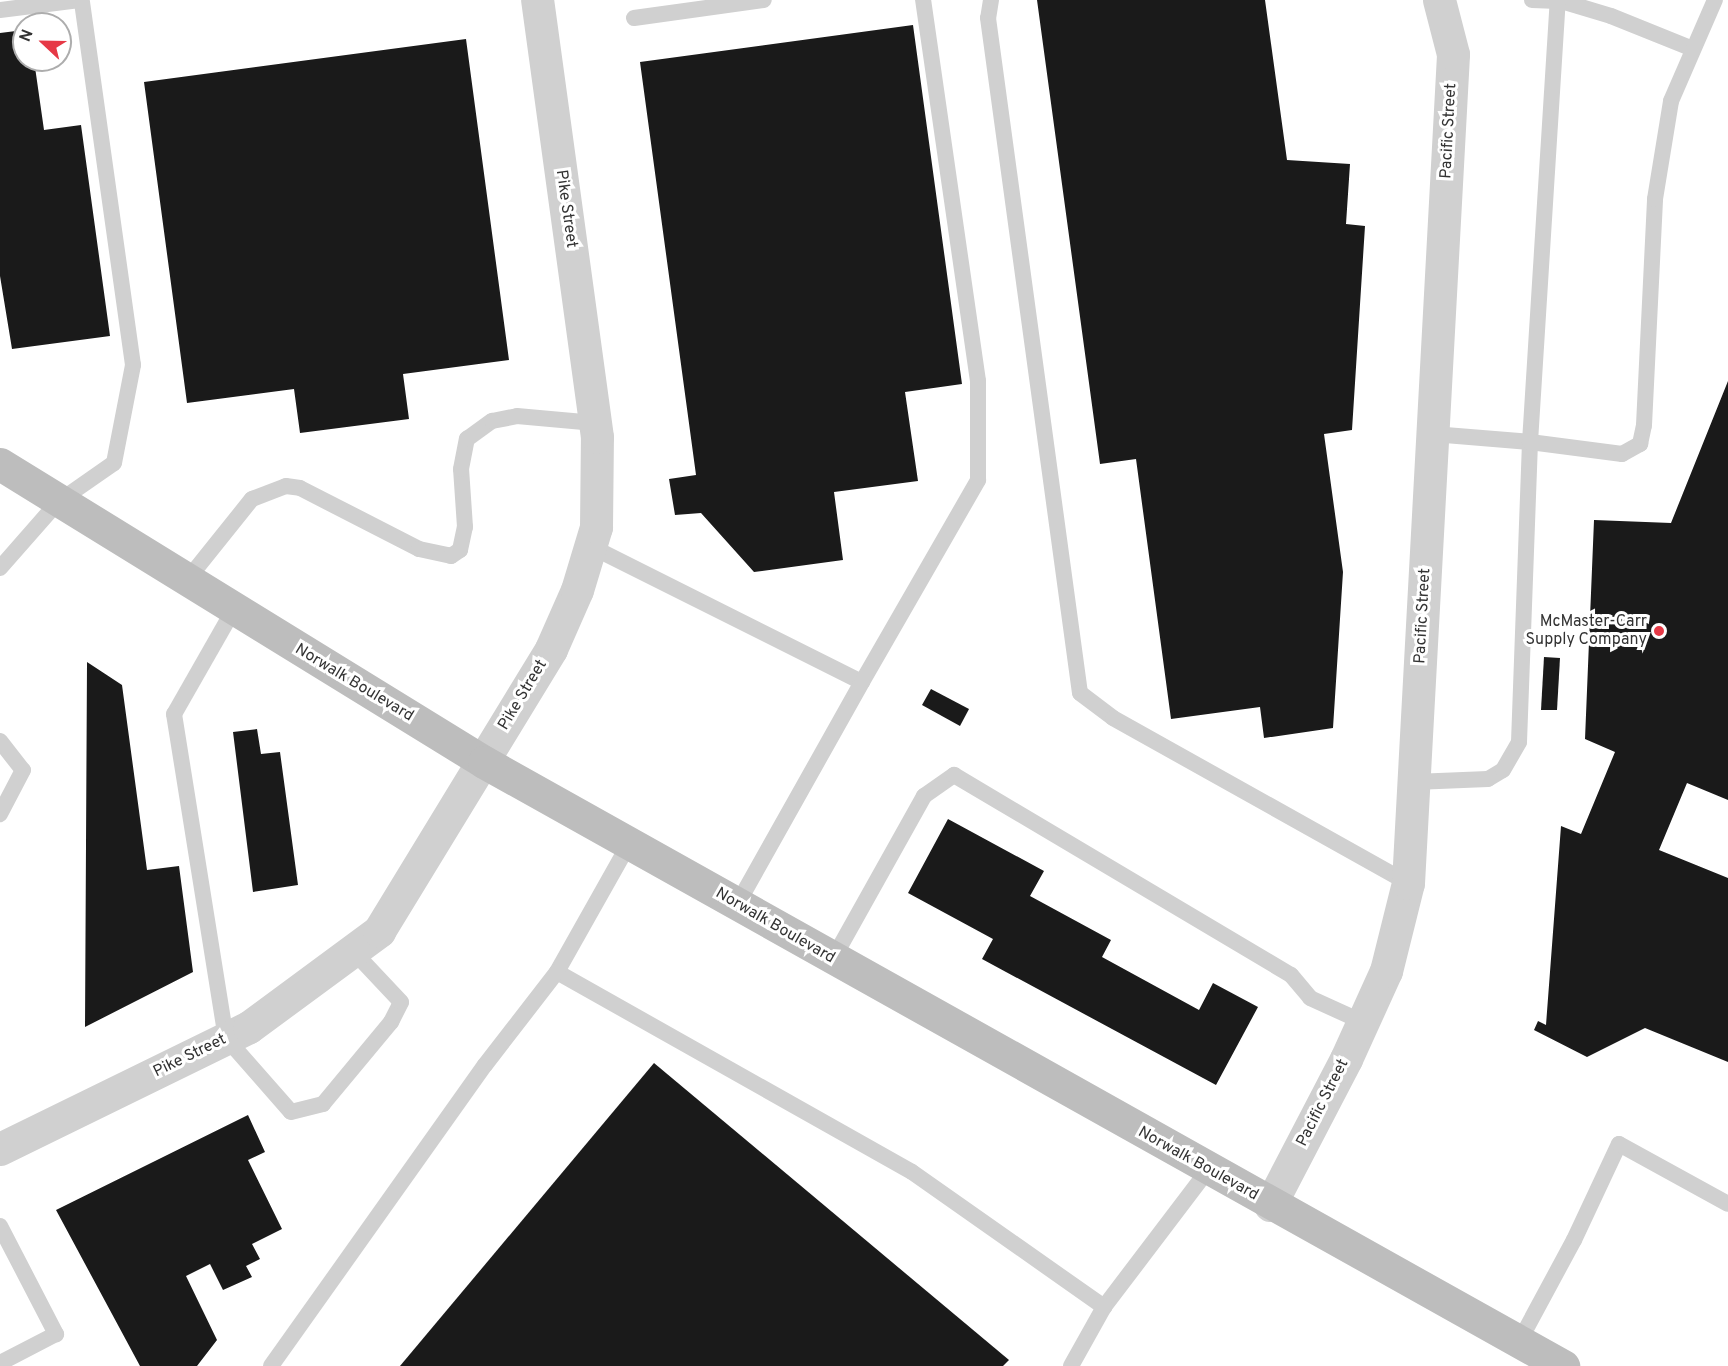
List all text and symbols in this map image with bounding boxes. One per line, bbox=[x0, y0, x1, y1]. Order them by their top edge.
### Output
north arrow bbox=[12, 12, 72, 72]
text: N bbox=[16, 27, 39, 45]
street label: Pacific Street bbox=[1437, 83, 1461, 179]
street label: Pike Street bbox=[551, 169, 581, 249]
street label: Pacific Street bbox=[1411, 568, 1435, 664]
place label: McMaster-Carr Supply Company bbox=[1526, 612, 1647, 650]
marker: McMaster-Carr Supply Company bbox=[1652, 624, 1666, 638]
street label: Norwalk Boulevard bbox=[291, 640, 417, 726]
street label: Pike Street bbox=[495, 656, 551, 734]
street label: Norwalk Boulevard bbox=[712, 884, 838, 968]
street label: Pike Street bbox=[150, 1030, 230, 1082]
street label: Pacific Street bbox=[1293, 1056, 1353, 1150]
street label: Norwalk Boulevard bbox=[1134, 1123, 1262, 1205]

